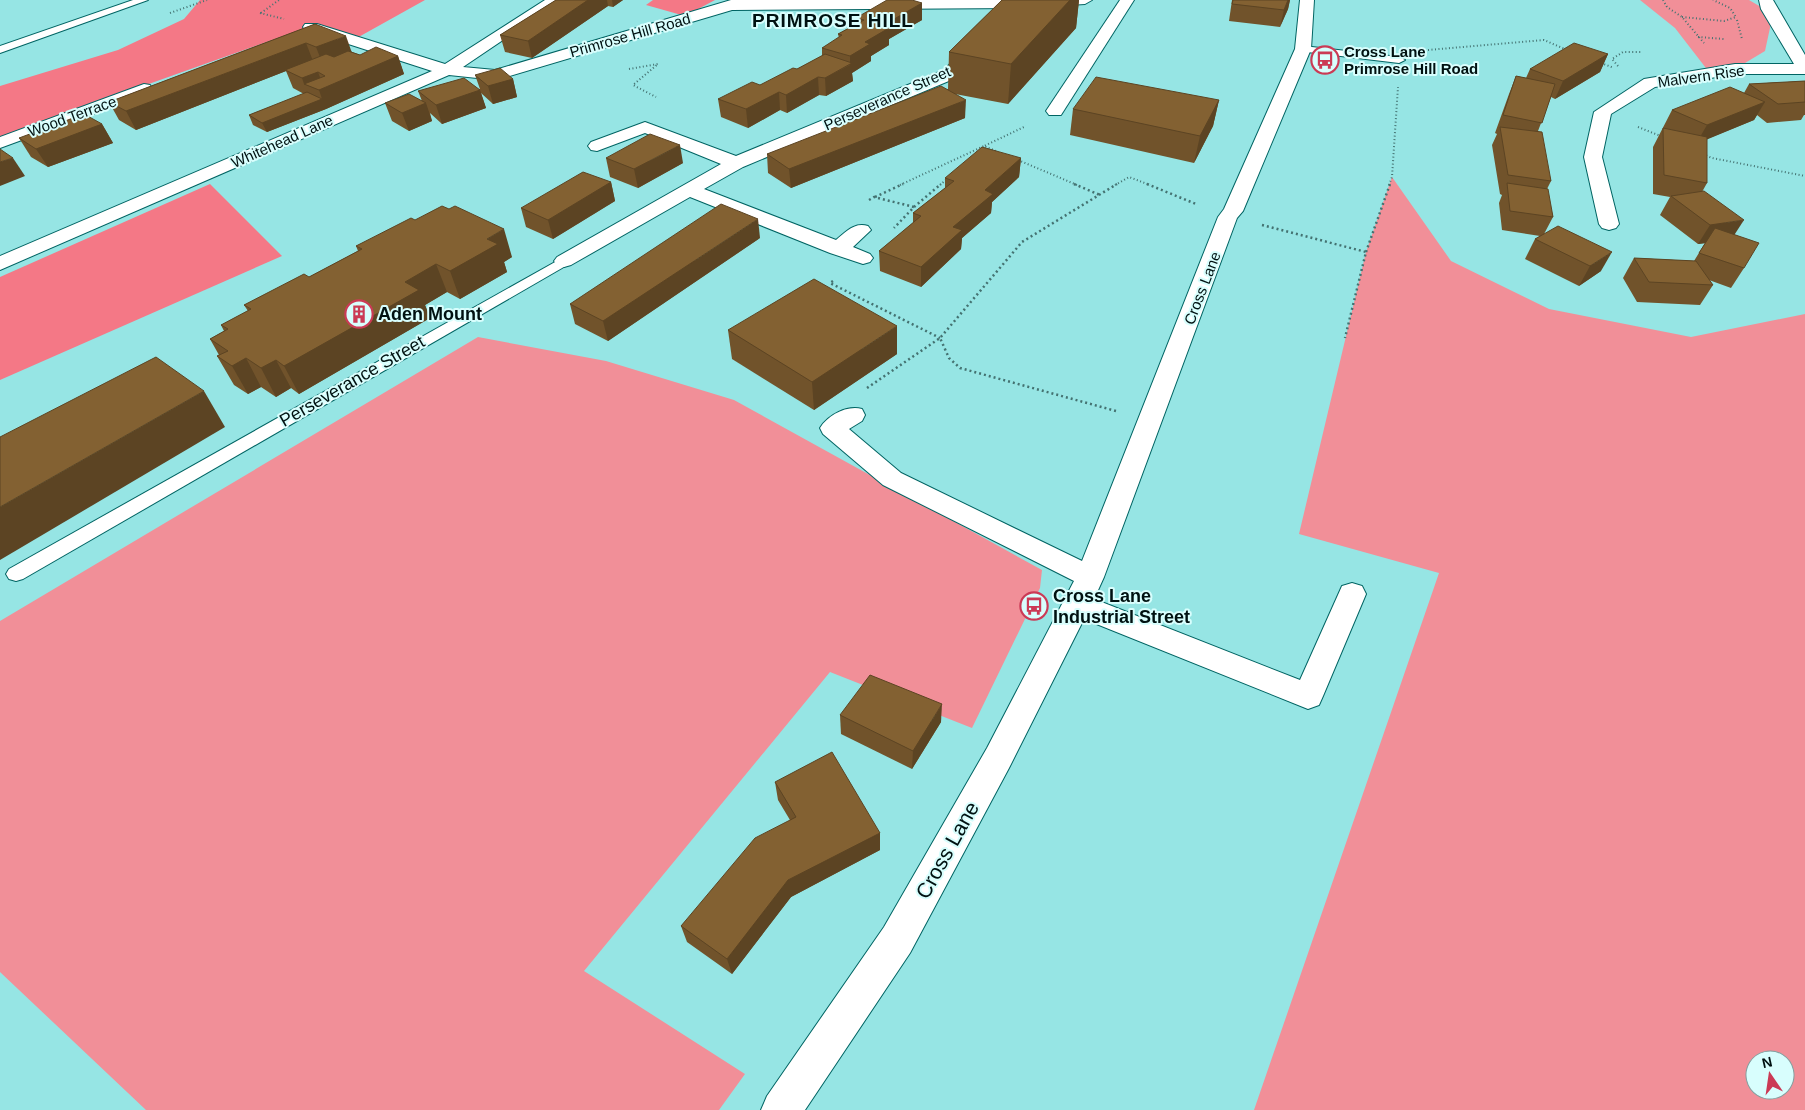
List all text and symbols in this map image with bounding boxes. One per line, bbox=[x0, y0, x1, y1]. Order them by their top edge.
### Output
street label: Primrose Hill Road bbox=[568, 10, 692, 60]
district label: PRIMROSE HILL bbox=[752, 10, 914, 31]
place label: Cross Lane Primrose Hill Road bbox=[1344, 43, 1478, 77]
bus stop icon: Cross Lane Primrose Hill Road bbox=[1310, 45, 1340, 75]
street label: Malvern Rise bbox=[1656, 61, 1746, 91]
street label: Perseverance Street bbox=[821, 62, 954, 134]
street label: Wood Terrace bbox=[25, 92, 119, 140]
street label: Whitehead Lane bbox=[229, 111, 335, 171]
street label: Cross Lane bbox=[1180, 249, 1224, 327]
building icon: Aden Mount bbox=[344, 299, 374, 329]
place label: Aden Mount bbox=[378, 304, 482, 324]
street label: Perseverance Street bbox=[276, 331, 428, 431]
place label: Cross Lane Industrial Street bbox=[1053, 586, 1190, 627]
bus stop icon: Cross Lane Industrial Street bbox=[1019, 591, 1049, 621]
street label: Cross Lane bbox=[911, 797, 983, 903]
north arrow bbox=[1745, 1050, 1795, 1100]
text: N bbox=[1760, 1053, 1774, 1071]

